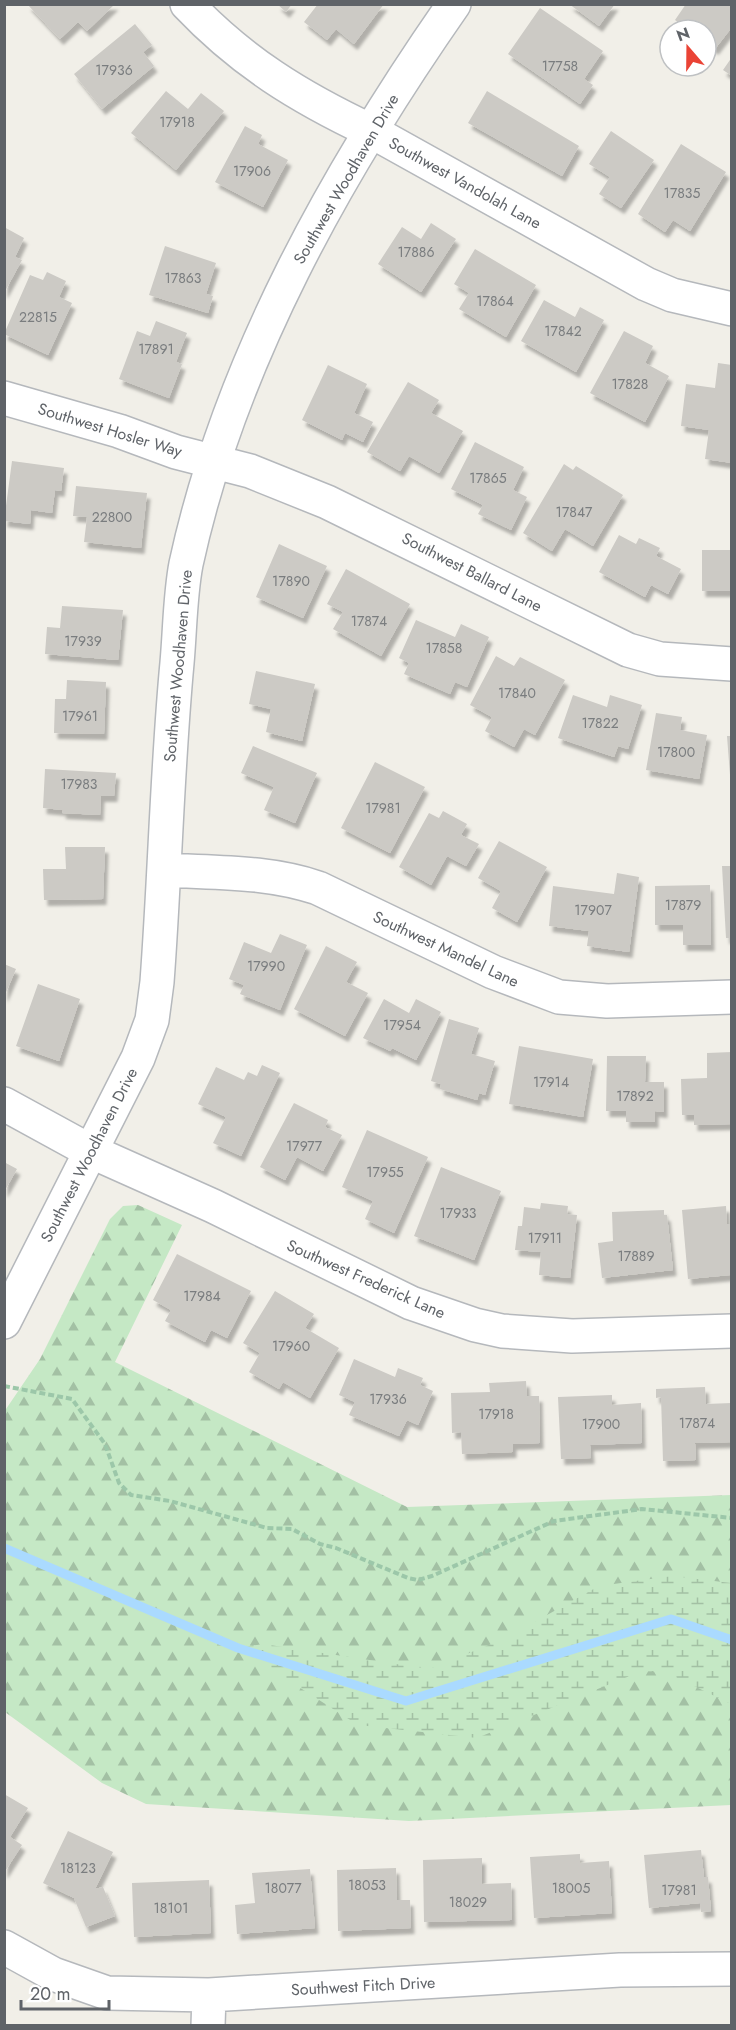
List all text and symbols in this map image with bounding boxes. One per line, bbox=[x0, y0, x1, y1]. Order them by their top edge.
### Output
north arrow bbox=[658, 18, 718, 78]
text: N bbox=[673, 21, 693, 47]
house number: 17758 bbox=[542, 56, 578, 76]
house number: 17936 bbox=[95, 60, 133, 80]
street label: Southwest Woodhaven Drive bbox=[288, 90, 404, 268]
house number: 17918 bbox=[159, 112, 195, 132]
street label: Southwest Vandolah Lane bbox=[385, 131, 545, 235]
house number: 17906 bbox=[233, 161, 271, 181]
house number: 17835 bbox=[664, 183, 701, 203]
house number: 17886 bbox=[397, 242, 435, 262]
house number: 17863 bbox=[164, 268, 202, 288]
house number: 17864 bbox=[476, 291, 514, 311]
house number: 22815 bbox=[19, 307, 57, 327]
house number: 17842 bbox=[544, 321, 582, 341]
house number: 17891 bbox=[138, 339, 174, 359]
house number: 17828 bbox=[612, 374, 648, 394]
street label: Southwest Hosler Way bbox=[35, 397, 186, 463]
house number: 17865 bbox=[469, 468, 507, 488]
house number: 17847 bbox=[556, 502, 593, 522]
house number: 22800 bbox=[92, 507, 132, 527]
street label: Southwest Ballard Lane bbox=[398, 527, 546, 617]
street label: Southwest Woodhaven Drive bbox=[158, 569, 198, 763]
house number: 17890 bbox=[272, 571, 310, 591]
house number: 17874 bbox=[351, 611, 387, 631]
house number: 17939 bbox=[64, 631, 102, 651]
house number: 17858 bbox=[426, 638, 462, 658]
house number: 17840 bbox=[498, 683, 536, 703]
house number: 17961 bbox=[62, 706, 98, 726]
house number: 17822 bbox=[581, 713, 619, 733]
house number: 17800 bbox=[657, 742, 695, 762]
house number: 17983 bbox=[60, 774, 98, 794]
house number: 17981 bbox=[365, 798, 401, 818]
house number: 17879 bbox=[665, 895, 701, 915]
house number: 17907 bbox=[574, 900, 612, 920]
street label: Southwest Mandel Lane bbox=[369, 905, 523, 993]
house number: 17990 bbox=[247, 956, 285, 976]
house number: 17954 bbox=[383, 1015, 421, 1035]
street label: Southwest Woodhaven Drive bbox=[35, 1064, 143, 1246]
house number: 17914 bbox=[533, 1072, 569, 1092]
house number: 17892 bbox=[616, 1086, 654, 1106]
house number: 17977 bbox=[286, 1136, 323, 1156]
house number: 17955 bbox=[366, 1162, 404, 1182]
house number: 17933 bbox=[439, 1203, 477, 1223]
house number: 17911 bbox=[528, 1228, 562, 1248]
street label: Southwest Frederick Lane bbox=[283, 1234, 449, 1324]
house number: 17889 bbox=[617, 1246, 655, 1266]
house number: 17984 bbox=[183, 1286, 221, 1306]
house number: 17960 bbox=[272, 1336, 310, 1356]
house number: 17936 bbox=[369, 1389, 407, 1409]
house number: 17918 bbox=[478, 1404, 514, 1424]
house number: 17874 bbox=[679, 1413, 715, 1433]
house number: 17900 bbox=[582, 1414, 620, 1434]
house number: 18123 bbox=[60, 1858, 96, 1878]
house number: 18053 bbox=[348, 1875, 386, 1895]
house number: 18077 bbox=[264, 1878, 302, 1898]
house number: 18005 bbox=[552, 1878, 590, 1898]
house number: 17981 bbox=[661, 1880, 697, 1900]
house number: 18029 bbox=[449, 1892, 487, 1912]
house number: 18101 bbox=[154, 1898, 188, 1918]
street label: Southwest Fitch Drive bbox=[290, 1971, 436, 2001]
scale bar bbox=[21, 1973, 110, 2011]
text: 20 m bbox=[30, 1981, 70, 2007]

